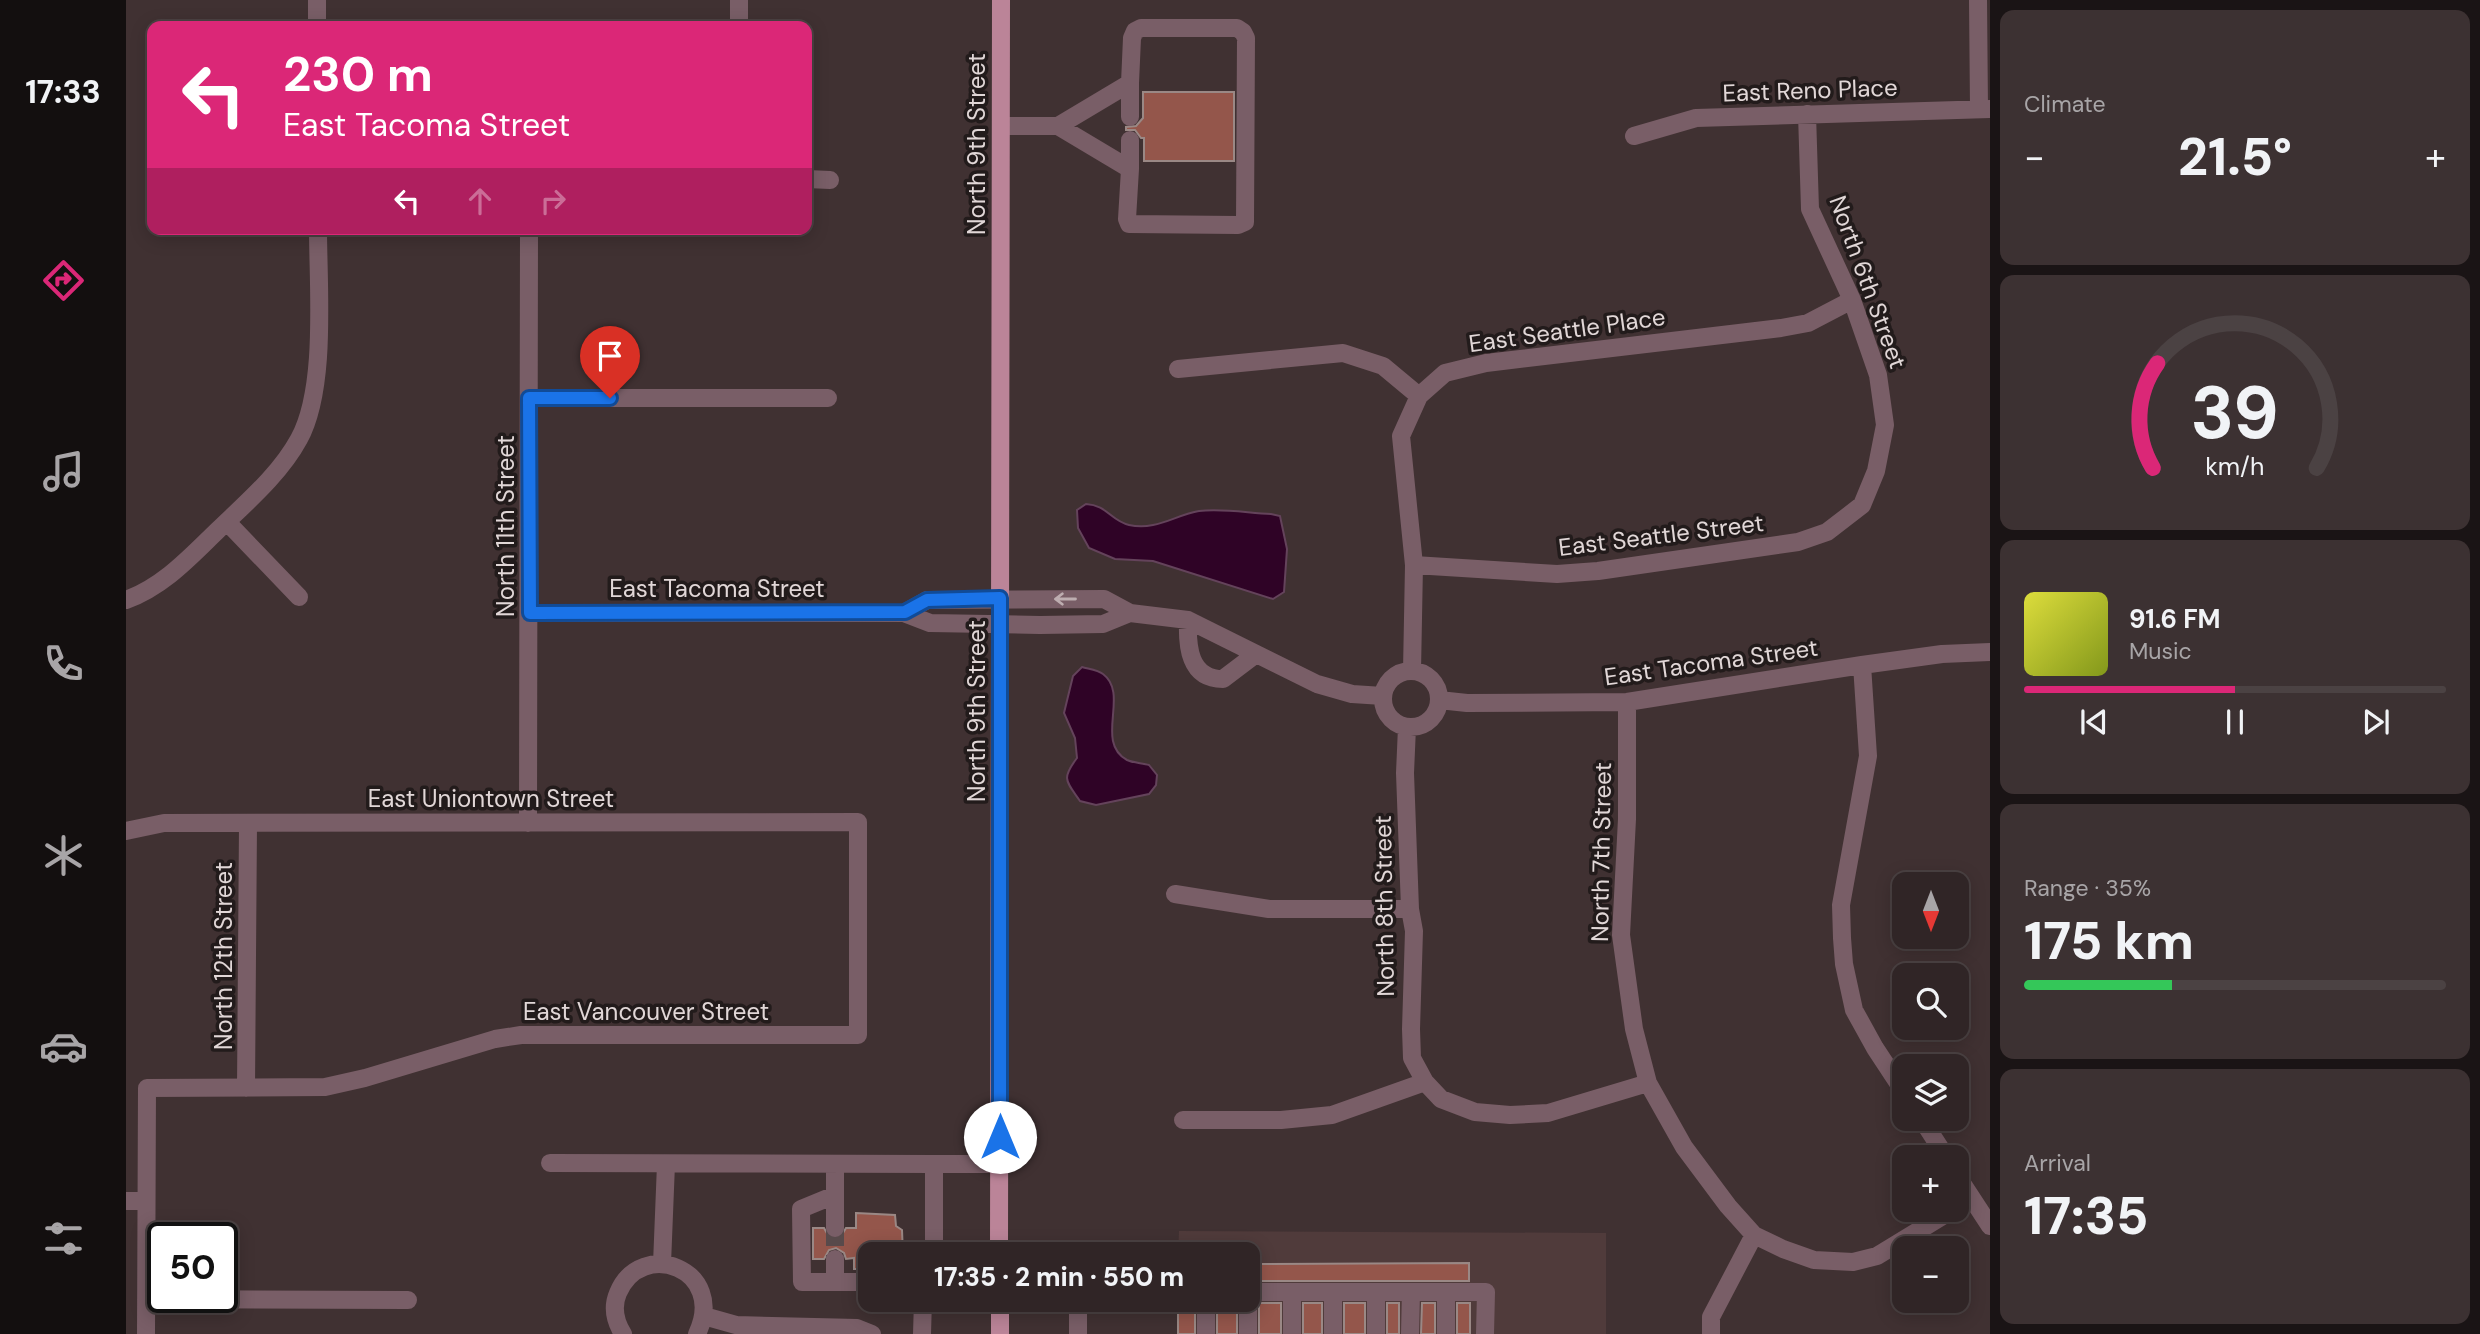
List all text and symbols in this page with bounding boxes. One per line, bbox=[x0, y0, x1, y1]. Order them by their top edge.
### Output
text: 230 m bbox=[283, 42, 433, 106]
icon: left bbox=[168, 49, 259, 140]
street label: North 9th Street bbox=[961, 53, 992, 235]
text: 17:33 bbox=[25, 71, 101, 113]
street label: East Reno Place bbox=[1722, 71, 1898, 109]
text: Climate bbox=[2024, 89, 2106, 119]
text: East Tacoma Street bbox=[283, 104, 570, 146]
text: 21.5° bbox=[2178, 123, 2292, 191]
text: − bbox=[2024, 132, 2045, 182]
text: + bbox=[2425, 132, 2446, 182]
icon: left bbox=[388, 182, 426, 220]
icon: ahead bbox=[461, 182, 499, 220]
icon: right bbox=[534, 182, 572, 220]
street label: North 6th Street bbox=[1822, 191, 1914, 373]
icon: directions bbox=[39, 256, 88, 305]
street label: East Seattle Place bbox=[1467, 301, 1667, 359]
pin bbox=[580, 326, 640, 398]
icon: arrive bbox=[591, 337, 629, 375]
text: 39 bbox=[2191, 367, 2279, 462]
street label: North 11th Street bbox=[490, 435, 521, 617]
icon: music bbox=[39, 447, 88, 496]
text: km/h bbox=[2205, 450, 2265, 483]
street label: East Seattle Street bbox=[1557, 507, 1765, 563]
street label: East Tacoma Street bbox=[609, 573, 825, 604]
one-way arrow bbox=[1054, 592, 1077, 606]
text: 91.6 FM bbox=[2129, 602, 2221, 636]
street label: North 9th Street bbox=[961, 620, 992, 802]
street label: East Tacoma Street bbox=[1602, 632, 1820, 692]
text: Music bbox=[2129, 636, 2192, 666]
icon: phone bbox=[39, 639, 88, 688]
icon: previous bbox=[2075, 703, 2113, 741]
icon: pause bbox=[2216, 703, 2254, 741]
icon: next bbox=[2357, 703, 2395, 741]
street label: North 7th Street bbox=[1584, 762, 1618, 942]
street label: East Uniontown Street bbox=[368, 783, 614, 814]
street label: North 8th Street bbox=[1367, 815, 1401, 997]
icon: climate bbox=[39, 831, 88, 880]
street label: North 12th Street bbox=[208, 862, 239, 1050]
north arrow bbox=[1892, 872, 1969, 948]
map controls bbox=[1892, 872, 1969, 1313]
text: Range · 35% bbox=[2024, 873, 2151, 903]
text: 175 km bbox=[2024, 907, 2194, 975]
button: search bbox=[1892, 963, 1969, 1040]
street label: East Vancouver Street bbox=[523, 996, 769, 1027]
icon: car bbox=[39, 1022, 88, 1071]
button: layers bbox=[1892, 1054, 1969, 1131]
position arrow bbox=[963, 1100, 1037, 1174]
button: + bbox=[1892, 1145, 1969, 1222]
text: Arrival bbox=[2024, 1148, 2091, 1178]
text: 17:35 bbox=[2024, 1182, 2148, 1250]
icon: filters bbox=[39, 1214, 88, 1263]
speed limit sign: 50 bbox=[147, 1222, 238, 1313]
button: − bbox=[1892, 1236, 1969, 1313]
text: 17:35 · 2 min · 550 m bbox=[934, 1260, 1184, 1294]

